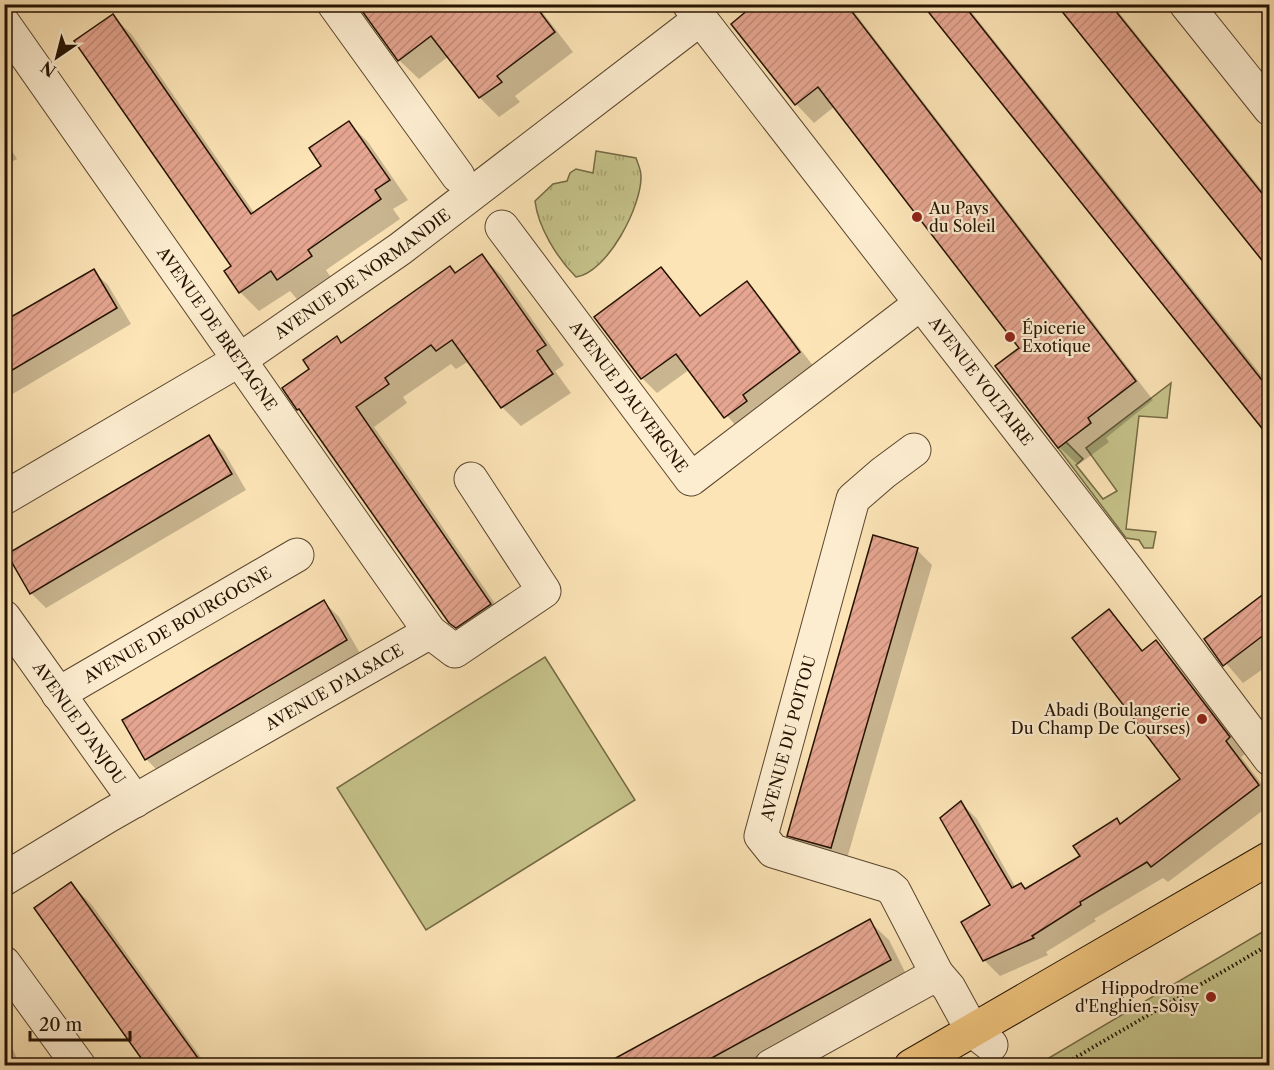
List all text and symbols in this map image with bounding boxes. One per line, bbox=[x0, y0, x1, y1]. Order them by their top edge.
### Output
north arrow bbox=[27, 27, 87, 87]
text: N bbox=[37, 57, 60, 81]
place label: Au Pays du Soleil bbox=[928, 198, 996, 236]
street label: AVENUE DE NORMANDIE bbox=[270, 204, 454, 344]
marker: Au Pays du Soleil bbox=[910, 210, 924, 224]
street label: AVENUE DE BRETAGNE bbox=[153, 242, 282, 414]
street label: AVENUE VOLTAIRE bbox=[924, 312, 1038, 450]
street label: AVENUE D'AUVERGNE bbox=[565, 316, 693, 476]
place label: Épicerie Exotique bbox=[1022, 318, 1091, 356]
marker: Épicerie Exotique bbox=[1003, 330, 1017, 344]
street label: AVENUE DE BOURGOGNE bbox=[79, 562, 275, 688]
street label: AVENUE D'ALSACE bbox=[261, 639, 407, 735]
street label: AVENUE DU POITOU bbox=[756, 653, 820, 824]
street label: AVENUE D'ANJOU bbox=[28, 657, 130, 788]
place label: Abadi (Boulangerie Du Champ De Courses) bbox=[1011, 700, 1190, 738]
marker: Abadi (Boulangerie Du Champ De Courses) bbox=[1195, 712, 1209, 726]
place label: Hippodrome d'Enghien-Soisy bbox=[1075, 978, 1200, 1016]
marker: Hippodrome d'Enghien-Soisy bbox=[1204, 990, 1218, 1004]
scale bar bbox=[30, 1004, 130, 1042]
text: 20 m bbox=[39, 1014, 83, 1036]

